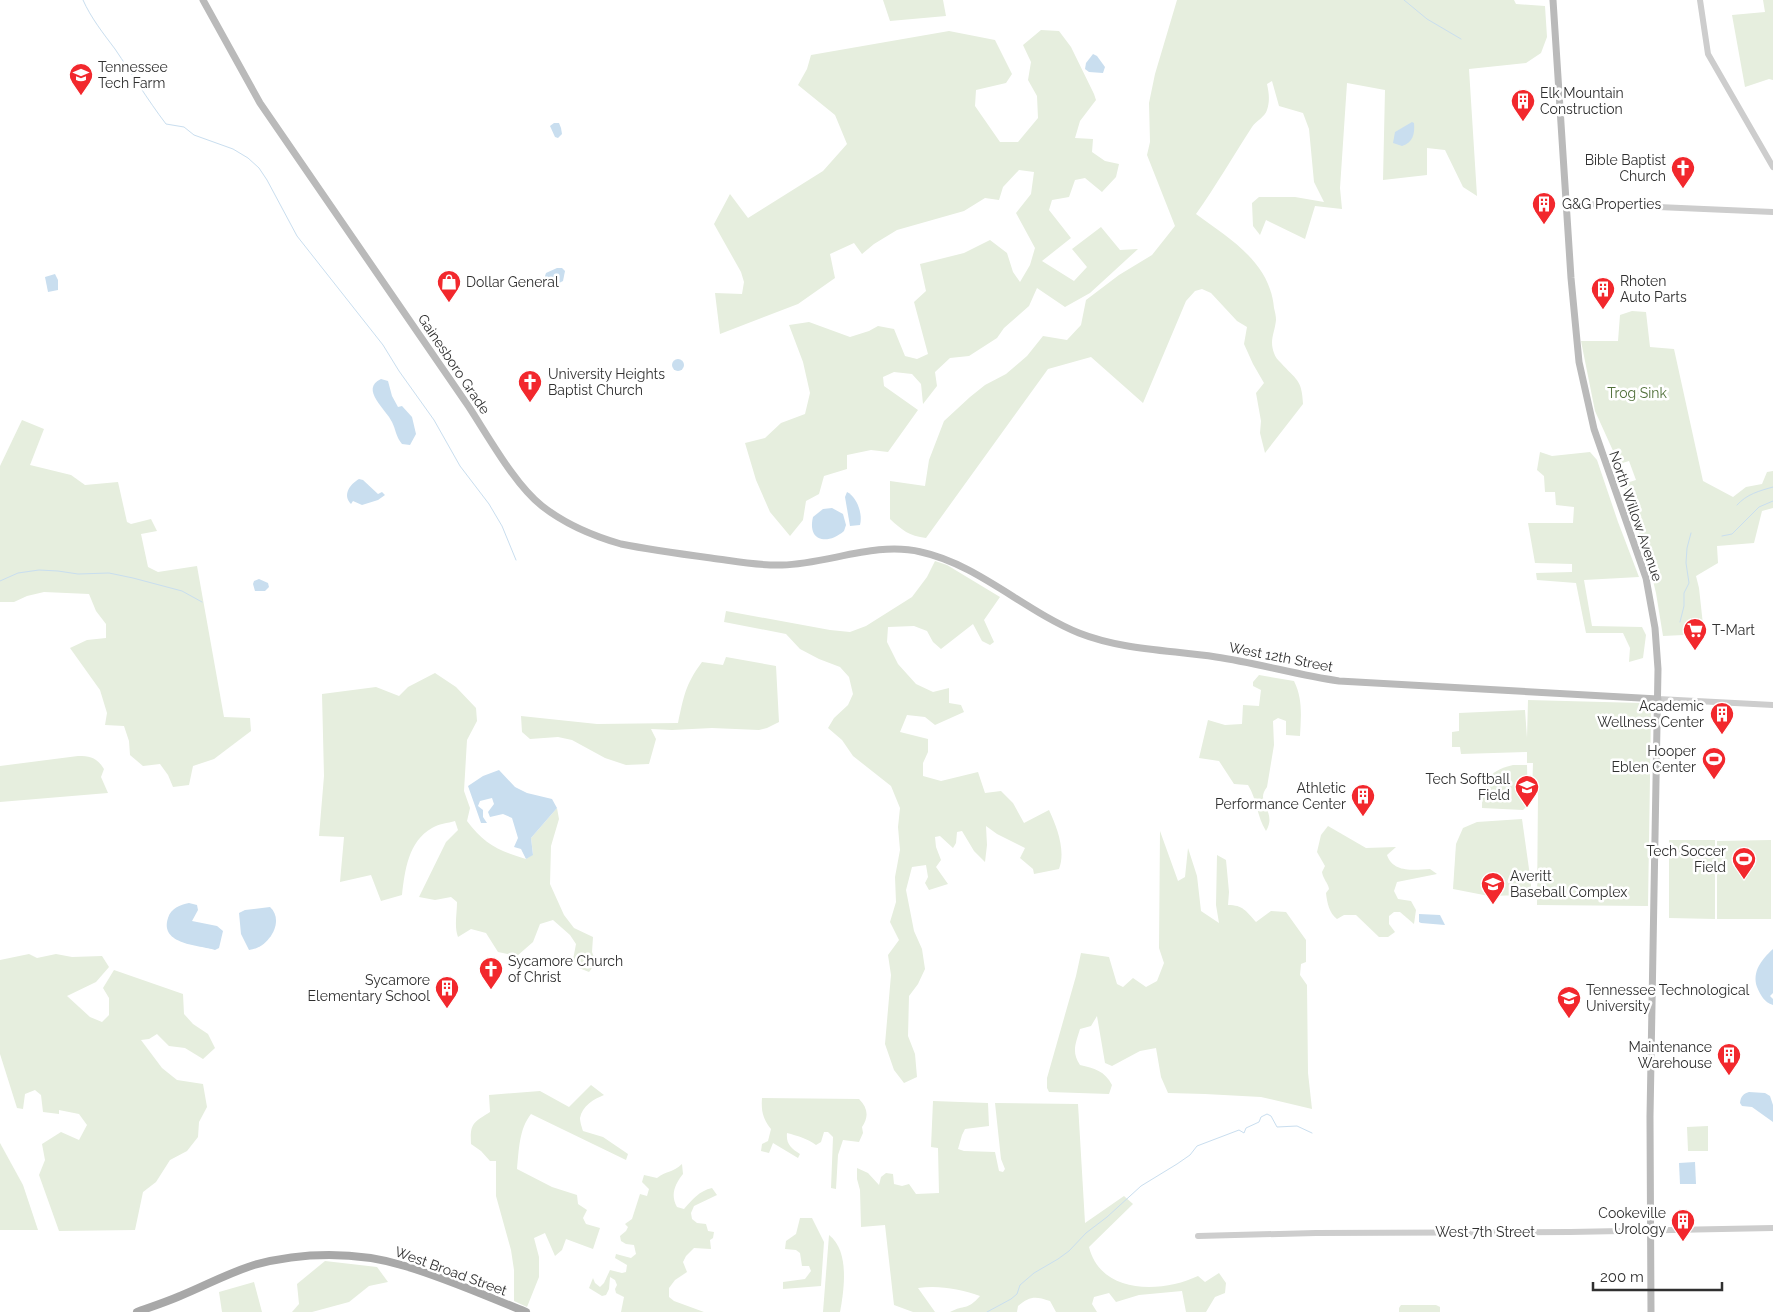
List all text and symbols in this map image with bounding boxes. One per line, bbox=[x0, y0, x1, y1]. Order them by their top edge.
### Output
place label: Tennessee Tech Farm bbox=[98, 59, 168, 91]
school or university icon: Tennessee Tech Farm bbox=[68, 62, 94, 96]
place label: Elk Mountain Construction bbox=[1540, 85, 1624, 117]
building icon: Elk Mountain Construction bbox=[1510, 88, 1536, 122]
place label: Bible Baptist Church bbox=[1585, 152, 1666, 184]
church icon: Bible Baptist Church bbox=[1670, 155, 1696, 189]
building icon: G&G Properties bbox=[1531, 191, 1557, 225]
place label: G&G Properties bbox=[1562, 196, 1661, 212]
shop icon: Dollar General bbox=[436, 269, 462, 303]
place label: Rhoten Auto Parts bbox=[1620, 273, 1687, 305]
place label: Dollar General bbox=[466, 274, 559, 290]
building icon: Rhoten Auto Parts bbox=[1590, 276, 1616, 310]
street label: Gainesboro Grade bbox=[415, 311, 493, 417]
place label: University Heights Baptist Church bbox=[548, 366, 665, 398]
church icon: University Heights Baptist Church bbox=[517, 369, 543, 403]
park label: Trog Sink bbox=[1607, 385, 1667, 401]
street label: North Willow Avenue bbox=[1606, 449, 1666, 583]
supermarket icon: T-Mart bbox=[1682, 617, 1708, 651]
place label: T-Mart bbox=[1712, 622, 1755, 638]
street label: West 12th Street bbox=[1228, 639, 1335, 675]
place label: Academic Wellness Center bbox=[1597, 698, 1704, 730]
building icon: Academic Wellness Center bbox=[1709, 701, 1735, 735]
place label: Hooper Eblen Center bbox=[1611, 743, 1696, 775]
sports icon: Hooper Eblen Center bbox=[1701, 746, 1727, 780]
place label: Tech Softball Field bbox=[1425, 771, 1510, 803]
school or university icon: Tech Softball Field bbox=[1514, 774, 1540, 808]
place label: Athletic Performance Center bbox=[1215, 780, 1346, 812]
building icon: Athletic Performance Center bbox=[1350, 783, 1376, 817]
place label: Tech Soccer Field bbox=[1646, 843, 1726, 875]
sports icon: Tech Soccer Field bbox=[1731, 846, 1757, 880]
place label: Averitt Baseball Complex bbox=[1510, 868, 1627, 900]
school or university icon: Averitt Baseball Complex bbox=[1480, 871, 1506, 905]
place label: Sycamore Church of Christ bbox=[508, 953, 623, 985]
church icon: Sycamore Church of Christ bbox=[478, 956, 504, 990]
place label: Sycamore Elementary School bbox=[307, 972, 430, 1004]
building icon: Sycamore Elementary School bbox=[434, 975, 460, 1009]
place label: Tennessee Technological University bbox=[1586, 982, 1750, 1014]
school or university icon: Tennessee Technological University bbox=[1556, 985, 1582, 1019]
place label: Maintenance Warehouse bbox=[1628, 1039, 1712, 1071]
building icon: Maintenance Warehouse bbox=[1716, 1042, 1742, 1076]
place label: Cookeville Urology bbox=[1598, 1205, 1666, 1237]
building icon: Cookeville Urology bbox=[1670, 1208, 1696, 1242]
street label: West 7th Street bbox=[1435, 1224, 1535, 1240]
street label: West Broad Street bbox=[393, 1243, 509, 1299]
scale bar bbox=[1593, 1260, 1722, 1292]
text: 200 m bbox=[1600, 1268, 1644, 1286]

